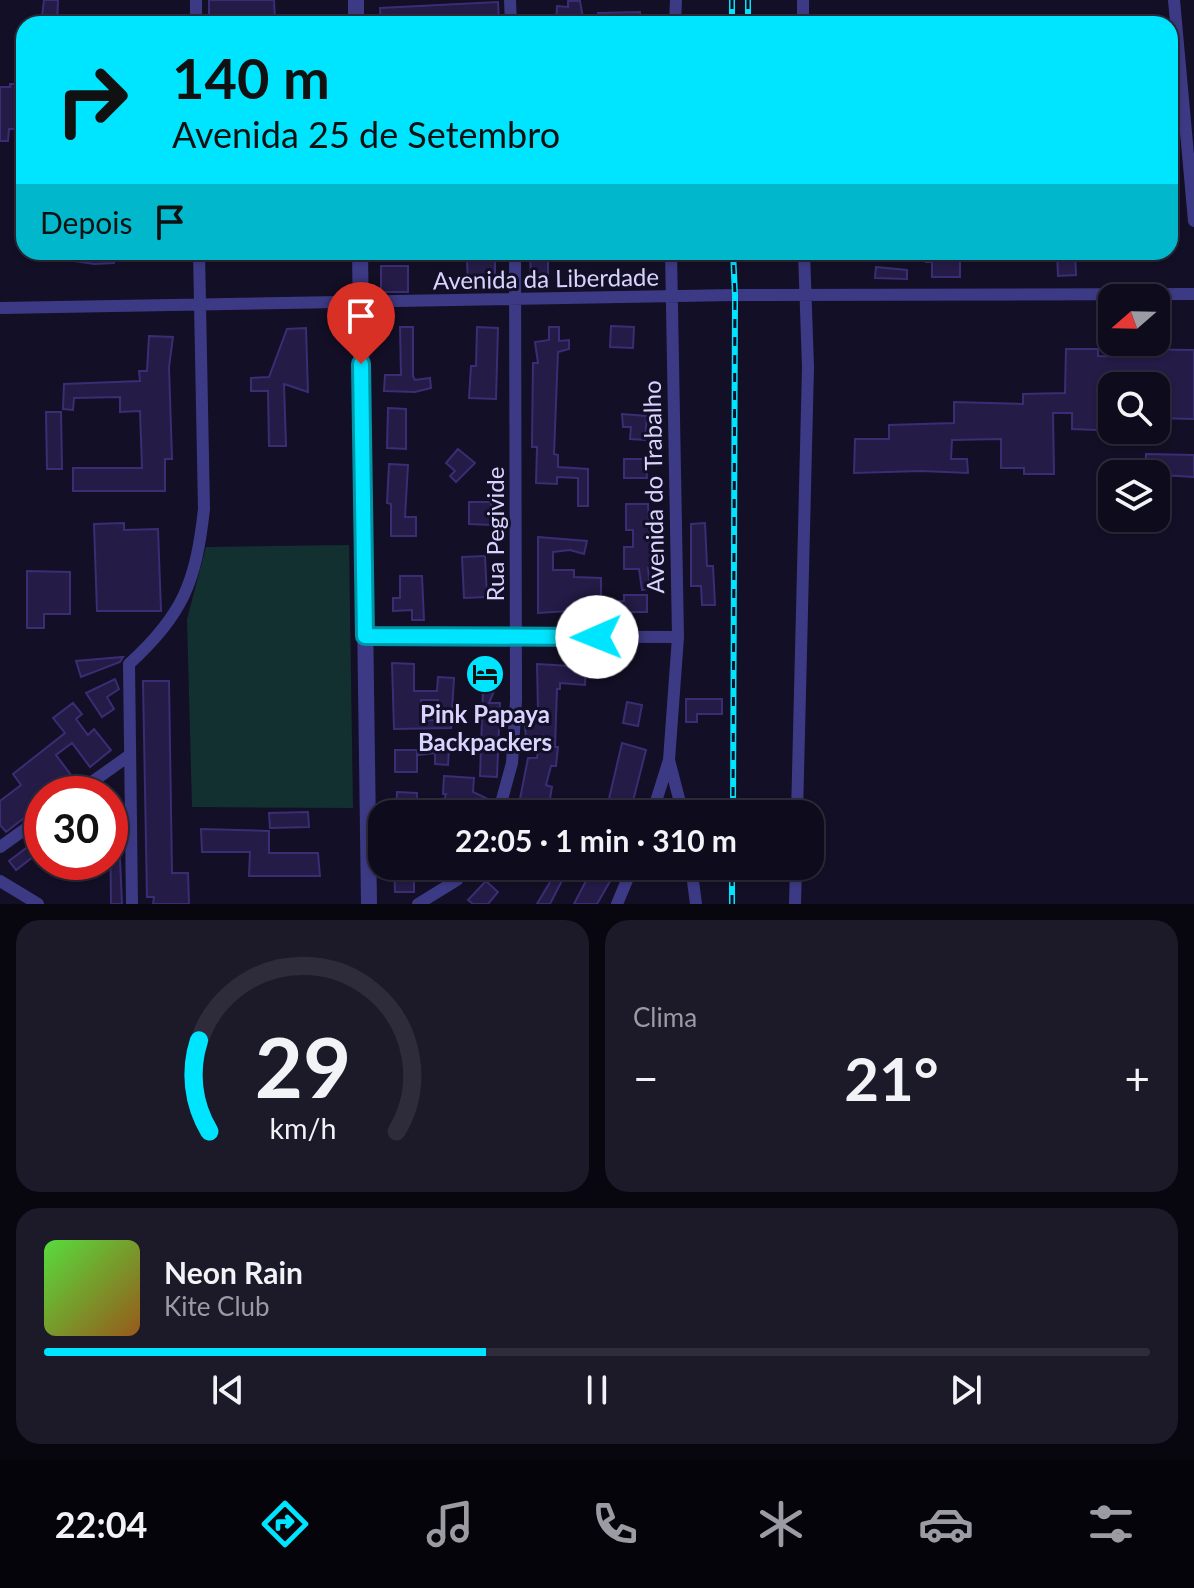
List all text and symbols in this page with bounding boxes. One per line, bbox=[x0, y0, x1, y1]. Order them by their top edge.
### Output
text: 140 m bbox=[172, 44, 330, 111]
icon: right bbox=[40, 48, 144, 152]
text: Avenida 25 de Setembro bbox=[172, 112, 560, 156]
icon: arrive bbox=[148, 200, 192, 244]
text: Depois bbox=[40, 204, 132, 240]
street label: Avenida da Liberdade bbox=[433, 262, 659, 294]
pin bbox=[327, 282, 395, 364]
north arrow bbox=[1098, 284, 1170, 356]
map controls bbox=[1098, 284, 1170, 532]
icon: arrive bbox=[339, 294, 383, 338]
button: search bbox=[1098, 372, 1170, 444]
street label: Avenida do Trabalho bbox=[637, 380, 669, 594]
button: layers bbox=[1098, 460, 1170, 532]
street label: Rua Pegivide bbox=[480, 467, 509, 601]
position arrow bbox=[555, 595, 639, 679]
hotel icon: Pink Papaya Backpackers bbox=[464, 653, 506, 695]
place label: Pink Papaya Backpackers bbox=[418, 699, 552, 756]
speed limit sign: 30 bbox=[24, 776, 128, 880]
text: 22:05 · 1 min · 310 m bbox=[455, 822, 737, 858]
text: Clima bbox=[633, 1001, 697, 1033]
text: 29 bbox=[254, 1016, 351, 1116]
text: 21° bbox=[844, 1042, 939, 1114]
text: − bbox=[633, 1052, 659, 1104]
text: + bbox=[1124, 1052, 1150, 1104]
text: km/h bbox=[269, 1111, 336, 1145]
text: Neon Rain bbox=[164, 1254, 303, 1290]
text: Kite Club bbox=[164, 1290, 270, 1322]
icon: previous bbox=[206, 1368, 250, 1412]
icon: pause bbox=[575, 1368, 619, 1412]
icon: next bbox=[944, 1368, 988, 1412]
icon: directions bbox=[257, 1496, 313, 1552]
icon: music bbox=[422, 1496, 478, 1552]
icon: phone bbox=[587, 1496, 643, 1552]
icon: climate bbox=[753, 1496, 809, 1552]
icon: car bbox=[918, 1496, 974, 1552]
icon: filters bbox=[1083, 1496, 1139, 1552]
text: 22:04 bbox=[55, 1502, 147, 1546]

